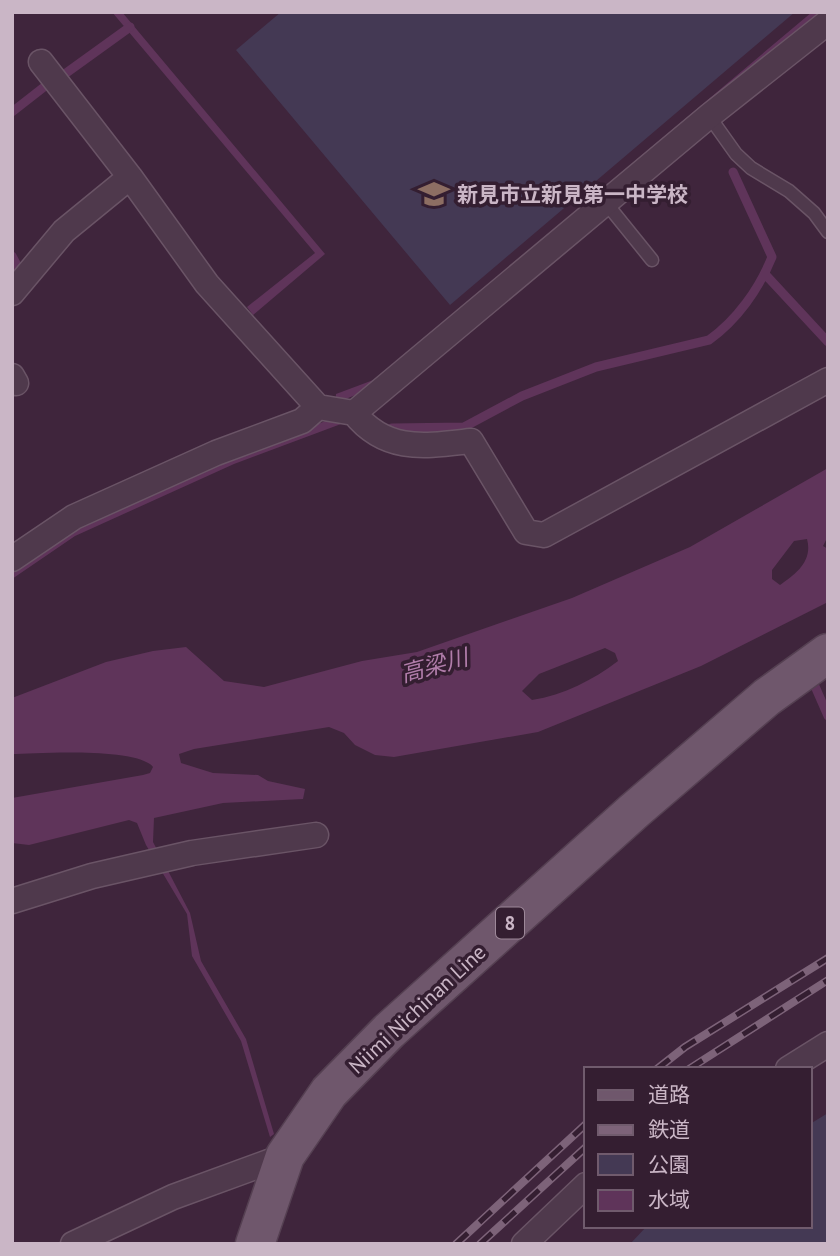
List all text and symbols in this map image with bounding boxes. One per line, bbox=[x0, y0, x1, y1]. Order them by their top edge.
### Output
school or university icon: 新見市立新見第一中学校 bbox=[417, 177, 451, 211]
place label: 新見市立新見第一中学校 bbox=[457, 181, 688, 208]
water label: 高梁川 bbox=[397, 641, 474, 688]
road number: 8 bbox=[496, 908, 524, 939]
street label: Niimi Nichinan Line bbox=[343, 939, 491, 1079]
legend bbox=[584, 1067, 812, 1228]
text: 道路 bbox=[648, 1081, 690, 1108]
text: 鉄道 bbox=[648, 1116, 690, 1143]
text: 公園 bbox=[648, 1151, 690, 1178]
text: 水域 bbox=[648, 1186, 690, 1213]

